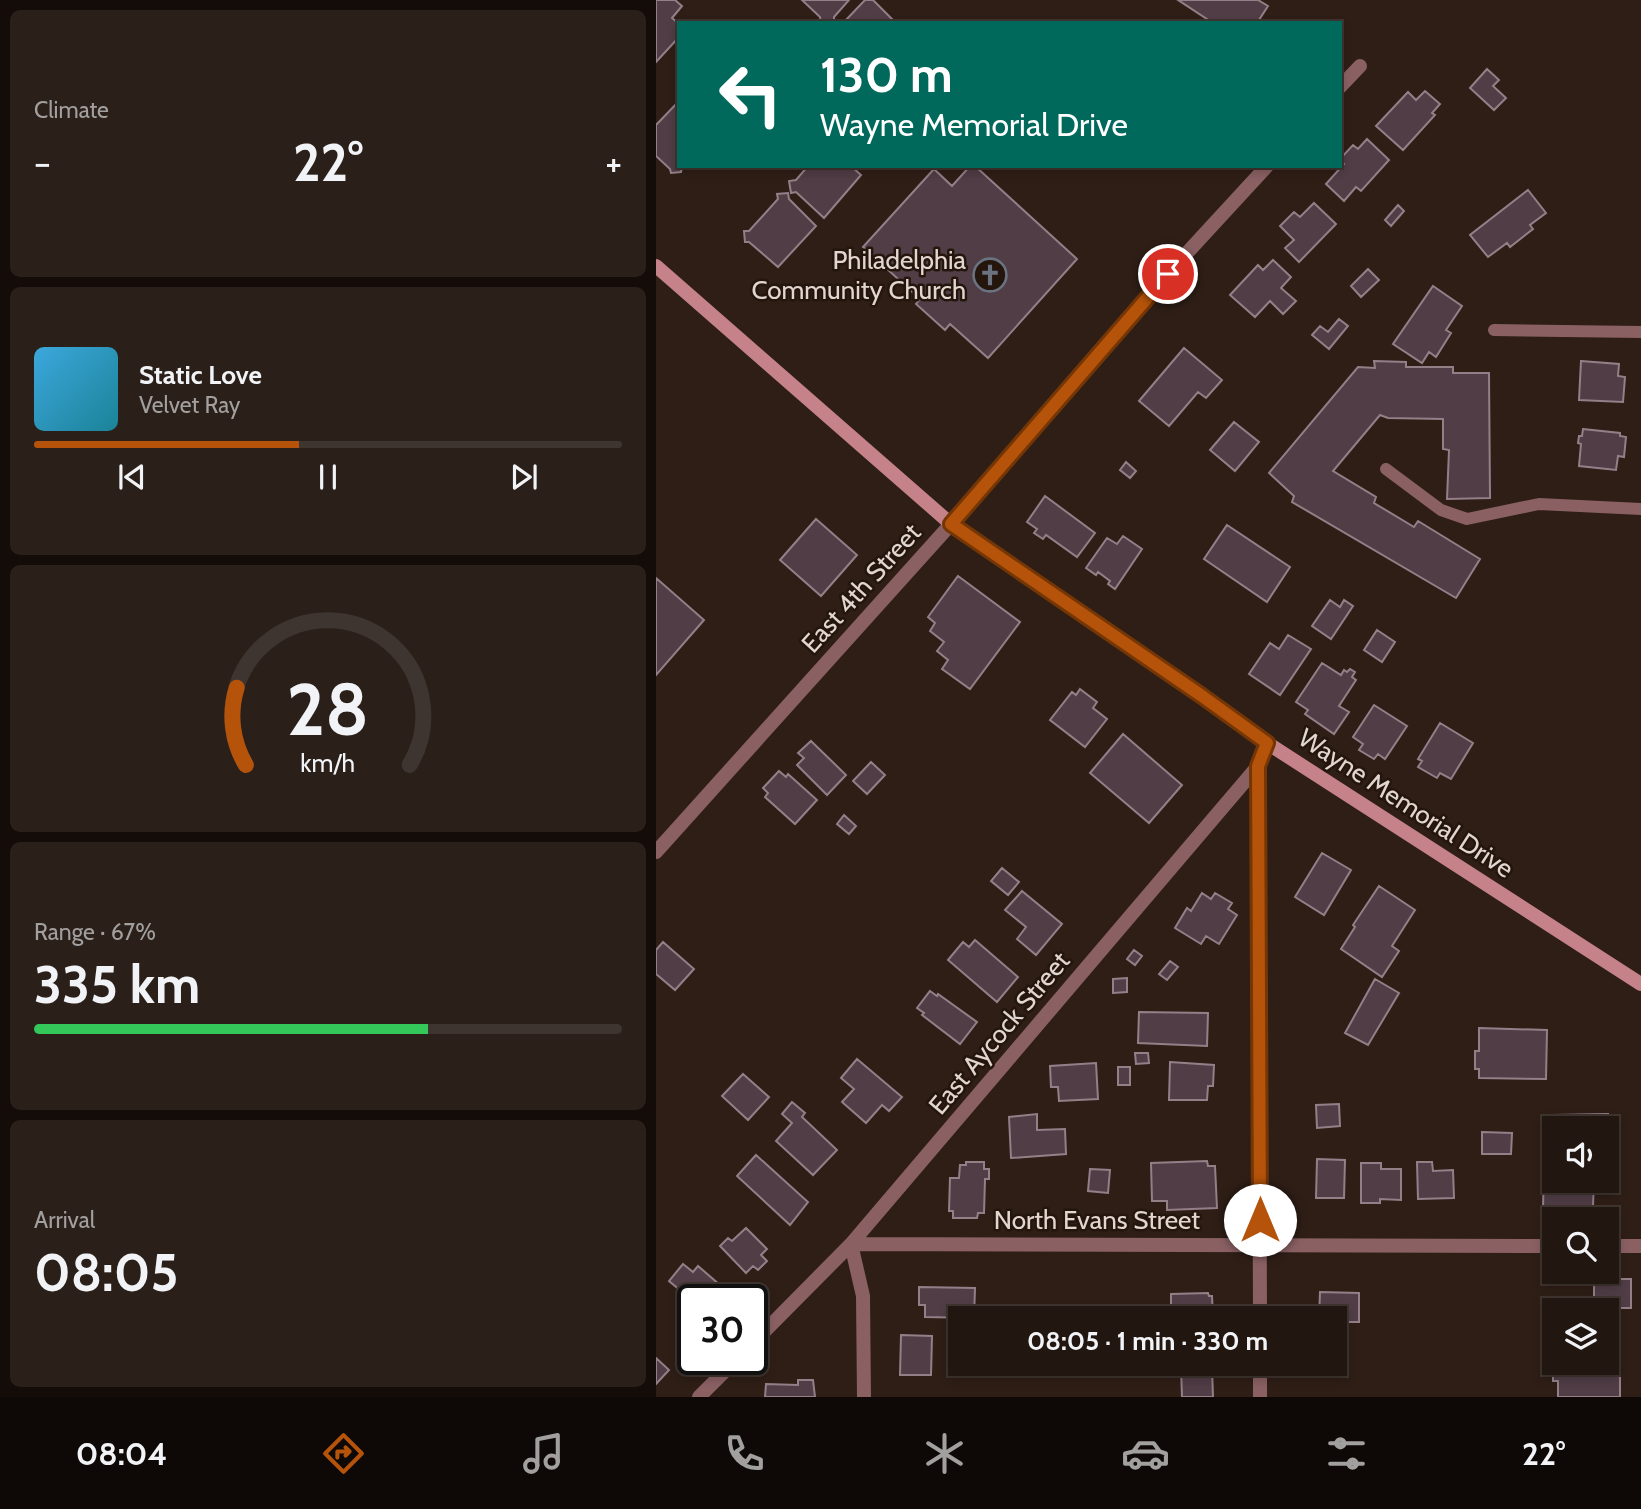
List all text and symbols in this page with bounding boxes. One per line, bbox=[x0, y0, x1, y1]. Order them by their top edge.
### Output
text: 130 m bbox=[820, 45, 953, 104]
icon: left bbox=[705, 49, 796, 140]
text: Climate bbox=[34, 96, 109, 124]
text: Wayne Memorial Drive bbox=[820, 105, 1128, 144]
text: 22° bbox=[293, 131, 363, 194]
text: − bbox=[34, 139, 51, 186]
text: + bbox=[605, 139, 622, 186]
place label: Philadelphia Community Church bbox=[752, 244, 967, 306]
pin bbox=[1138, 244, 1198, 304]
icon: arrive bbox=[1149, 255, 1187, 293]
church icon: Philadelphia Community Church bbox=[971, 256, 1009, 294]
text: Static Love bbox=[139, 359, 262, 391]
text: Velvet Ray bbox=[139, 391, 240, 419]
icon: previous bbox=[113, 458, 151, 496]
icon: pause bbox=[309, 458, 347, 496]
icon: next bbox=[505, 458, 543, 496]
street label: East 4th Street bbox=[795, 517, 928, 659]
text: 28 bbox=[287, 665, 369, 753]
street label: Wayne Memorial Drive bbox=[1292, 721, 1520, 885]
text: km/h bbox=[301, 747, 355, 777]
text: Range · 67% bbox=[34, 918, 156, 946]
street label: East Aycock Street bbox=[922, 945, 1076, 1121]
text: 335 km bbox=[34, 953, 200, 1016]
map controls bbox=[1542, 1116, 1619, 1375]
button: sound bbox=[1542, 1116, 1619, 1193]
position arrow bbox=[1223, 1183, 1297, 1257]
street label: North Evans Street bbox=[994, 1204, 1200, 1236]
text: Arrival bbox=[34, 1206, 95, 1234]
button: search bbox=[1542, 1207, 1619, 1284]
text: 08:05 bbox=[34, 1241, 178, 1304]
speed limit sign: 30 bbox=[677, 1284, 768, 1375]
button: layers bbox=[1542, 1298, 1619, 1375]
text: 08:05 · 1 min · 330 m bbox=[1027, 1325, 1268, 1357]
icon: directions bbox=[319, 1429, 368, 1478]
icon: music bbox=[519, 1429, 568, 1478]
icon: phone bbox=[720, 1429, 769, 1478]
icon: climate bbox=[920, 1429, 969, 1478]
icon: car bbox=[1121, 1429, 1170, 1478]
icon: filters bbox=[1322, 1429, 1371, 1478]
text: 08:04 bbox=[76, 1434, 167, 1473]
text: 22° bbox=[1522, 1434, 1565, 1473]

